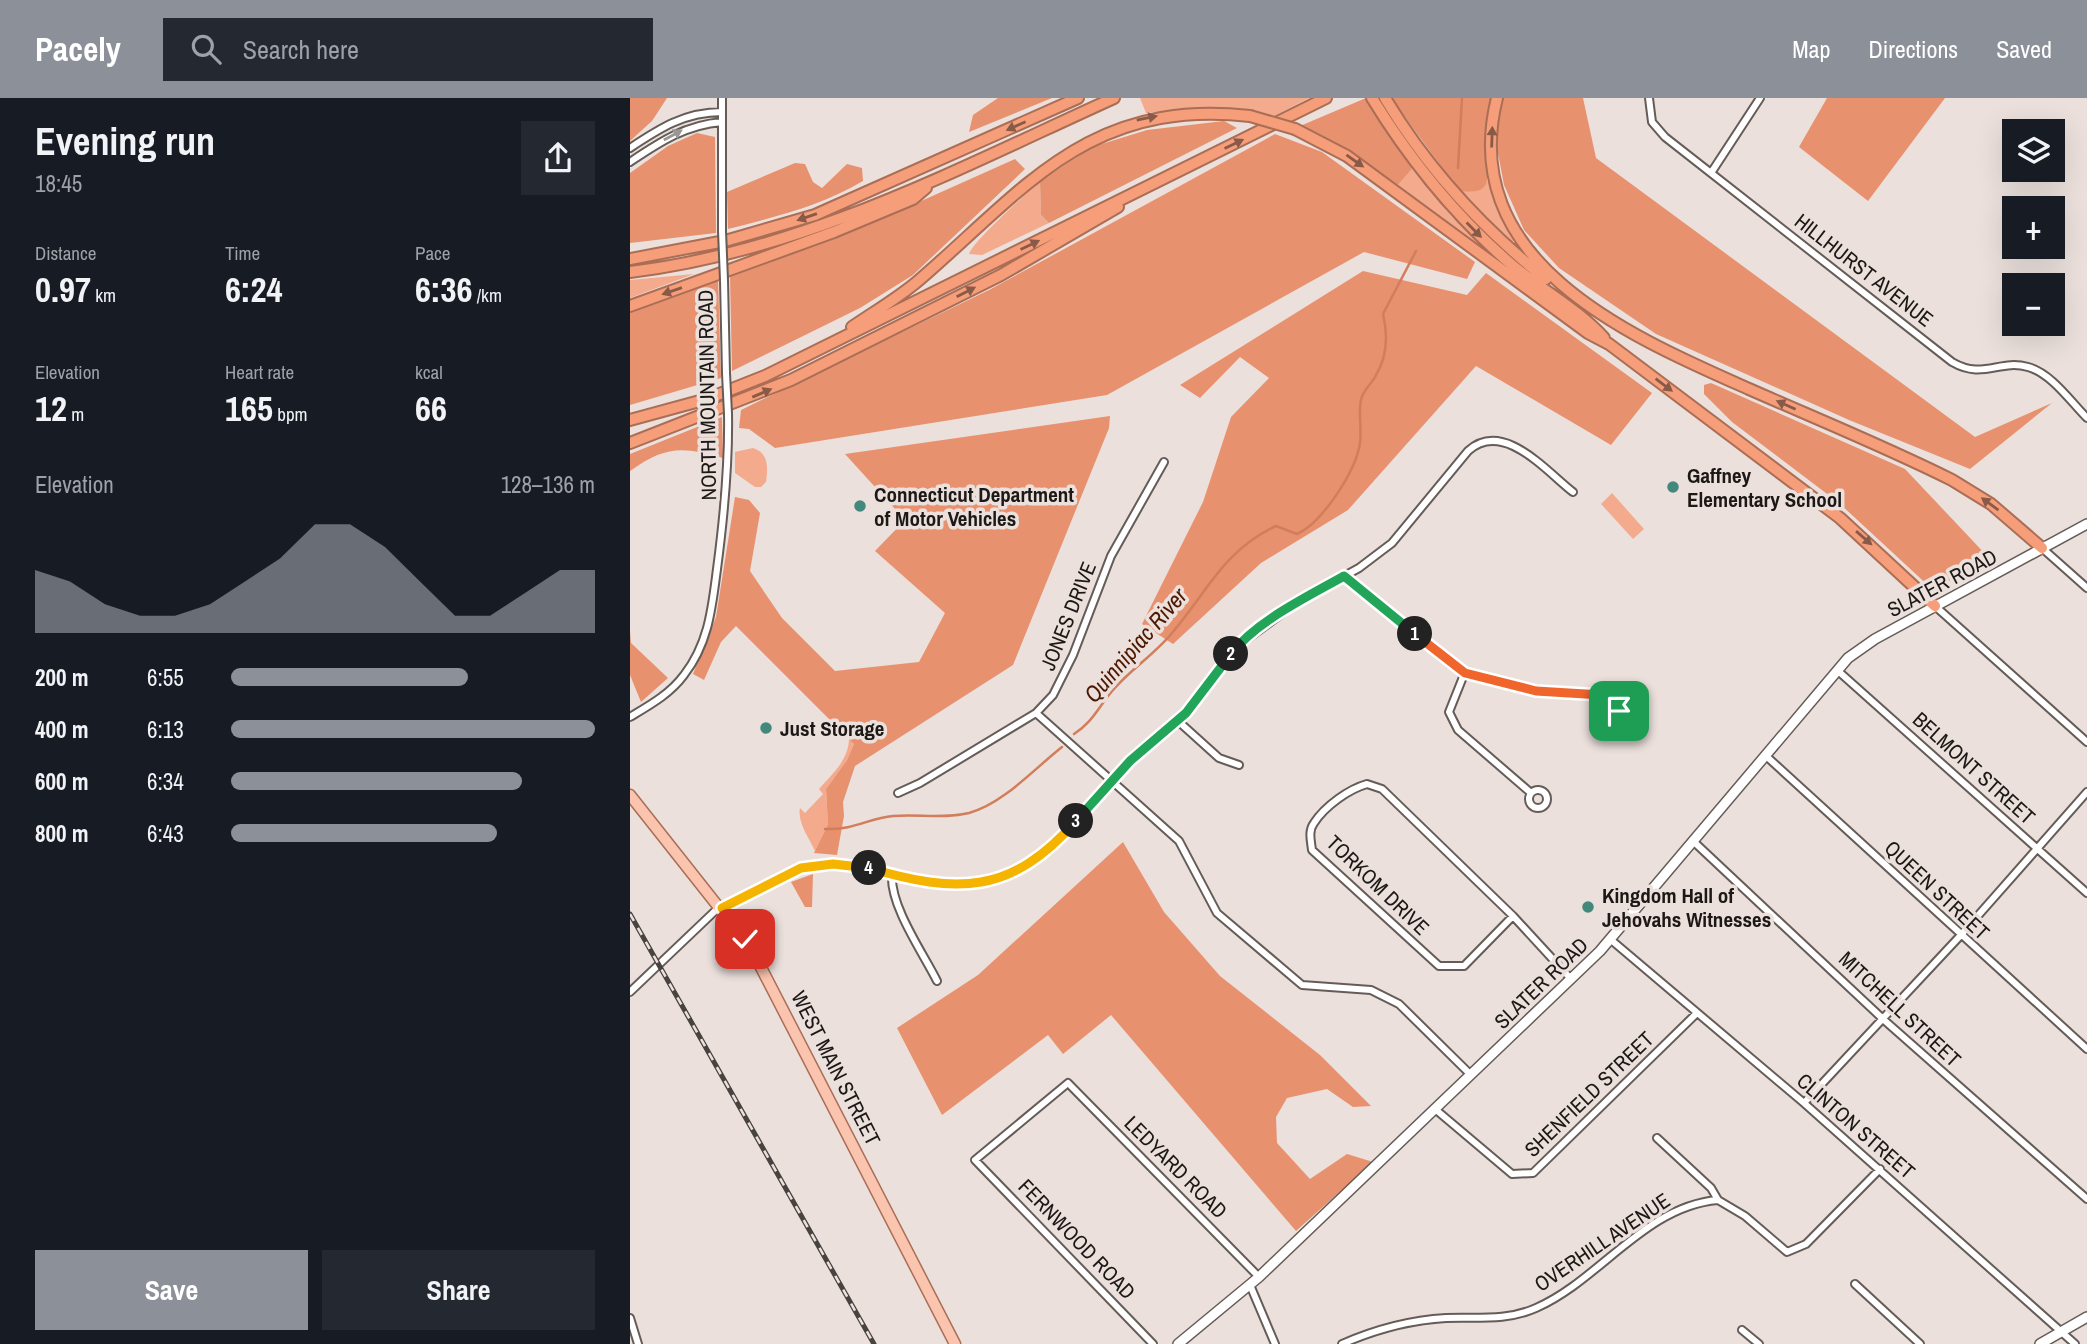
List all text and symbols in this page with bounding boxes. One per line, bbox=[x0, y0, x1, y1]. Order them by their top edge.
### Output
search box bbox=[163, 18, 653, 81]
text: Pacely bbox=[35, 27, 121, 71]
icon: search bbox=[187, 30, 225, 68]
text: Search here bbox=[243, 32, 359, 67]
text: Map bbox=[1792, 33, 1830, 65]
text: Directions bbox=[1868, 33, 1958, 65]
text: Saved bbox=[1996, 33, 2052, 65]
one-way arrow bbox=[1136, 112, 1158, 123]
text: Evening run bbox=[35, 116, 215, 167]
map controls bbox=[2002, 119, 2065, 336]
button: layers bbox=[2002, 119, 2065, 182]
button: share bbox=[521, 121, 595, 195]
one-way arrow bbox=[1005, 121, 1026, 132]
one-way arrow bbox=[1486, 126, 1497, 148]
one-way arrow bbox=[664, 129, 683, 141]
one-way arrow bbox=[1224, 138, 1244, 149]
one-way arrow bbox=[1346, 154, 1364, 168]
text: 18:45 bbox=[35, 168, 82, 199]
button: + bbox=[2002, 196, 2065, 259]
street label: HILLHURST AVENUE bbox=[1789, 207, 1939, 333]
one-way arrow bbox=[797, 212, 818, 223]
one-way arrow bbox=[1466, 221, 1483, 238]
one-way arrow bbox=[1020, 239, 1040, 250]
text: Distance bbox=[35, 240, 96, 266]
text: Time bbox=[225, 240, 260, 266]
text: Pace bbox=[415, 240, 451, 266]
text: 0.97 bbox=[35, 266, 91, 313]
text: 6:24 bbox=[225, 266, 282, 313]
text: 6:36 bbox=[415, 266, 472, 313]
button: − bbox=[2002, 273, 2065, 336]
text: km bbox=[91, 282, 116, 308]
text: /km bbox=[472, 282, 502, 308]
one-way arrow bbox=[661, 285, 682, 296]
one-way arrow bbox=[956, 286, 976, 297]
street label: NORTH MOUNTAIN ROAD bbox=[691, 289, 723, 501]
text: Elevation bbox=[35, 359, 100, 385]
text: Heart rate bbox=[225, 359, 294, 385]
text: kcal bbox=[415, 359, 443, 385]
one-way arrow bbox=[1655, 377, 1673, 391]
text: 12 bbox=[35, 385, 67, 432]
text: 165 bbox=[225, 385, 273, 432]
text: 66 bbox=[415, 385, 447, 432]
one-way arrow bbox=[752, 387, 773, 398]
one-way arrow bbox=[1776, 399, 1796, 411]
text: m bbox=[67, 401, 84, 427]
text: bpm bbox=[273, 401, 308, 427]
place label: Gaffney Elementary School bbox=[1687, 461, 1842, 514]
text: Elevation bbox=[35, 469, 114, 500]
text: 128–136 m bbox=[501, 469, 595, 500]
marker: Gaffney Elementary School bbox=[1665, 479, 1681, 495]
place label: Connecticut Department of Motor Vehicles bbox=[874, 480, 1074, 533]
one-way arrow bbox=[1981, 497, 1999, 511]
marker: Connecticut Department of Motor Vehicles bbox=[852, 498, 868, 514]
one-way arrow bbox=[1855, 530, 1873, 546]
street label: SLATER ROAD bbox=[1882, 542, 2002, 624]
street label: JONES DRIVE bbox=[1033, 557, 1103, 675]
water label: Quinnipiac River bbox=[1077, 580, 1194, 709]
pin: 1 bbox=[1398, 616, 1432, 652]
text: 1 bbox=[1410, 620, 1419, 646]
pin: 2 bbox=[1214, 636, 1248, 672]
text: 2 bbox=[1226, 640, 1235, 666]
text: 200 m bbox=[35, 662, 88, 693]
text: 6:55 bbox=[147, 662, 184, 693]
pin bbox=[1589, 681, 1649, 741]
icon: arrive bbox=[1600, 692, 1638, 730]
street label: BELMONT STREET bbox=[1906, 705, 2042, 831]
text: 400 m bbox=[35, 714, 88, 745]
text: 6:13 bbox=[147, 714, 184, 745]
place label: Just Storage bbox=[780, 714, 884, 743]
marker: Just Storage bbox=[758, 720, 774, 736]
text: 600 m bbox=[35, 766, 88, 797]
text: 6:34 bbox=[147, 766, 184, 797]
pin: 3 bbox=[1058, 804, 1094, 838]
text: 3 bbox=[1071, 807, 1080, 833]
text: 800 m bbox=[35, 818, 88, 849]
text: 6:43 bbox=[147, 818, 184, 849]
street label: TORKOM DRIVE bbox=[1320, 828, 1436, 942]
street label: QUEEN STREET bbox=[1878, 834, 1996, 947]
pin: 4 bbox=[852, 850, 886, 886]
text: 4 bbox=[864, 854, 873, 880]
place label: Kingdom Hall of Jehovahs Witnesses bbox=[1602, 881, 1771, 934]
marker: Kingdom Hall of Jehovahs Witnesses bbox=[1580, 899, 1596, 915]
pin bbox=[715, 909, 775, 969]
icon: check bbox=[726, 920, 764, 958]
street label: SLATER ROAD bbox=[1488, 931, 1594, 1035]
street label: MITCHELL STREET bbox=[1833, 945, 1968, 1074]
street label: WEST MAIN STREET bbox=[784, 986, 888, 1151]
street label: SHENFIELD STREET bbox=[1518, 1024, 1660, 1163]
street label: CLINTON STREET bbox=[1791, 1067, 1922, 1186]
street label: LEDYARD ROAD bbox=[1118, 1109, 1234, 1225]
street label: FERNWOOD ROAD bbox=[1012, 1172, 1142, 1306]
street label: OVERHILL AVENUE bbox=[1528, 1186, 1676, 1298]
button: Save bbox=[35, 1250, 308, 1330]
button: Share bbox=[322, 1250, 595, 1330]

